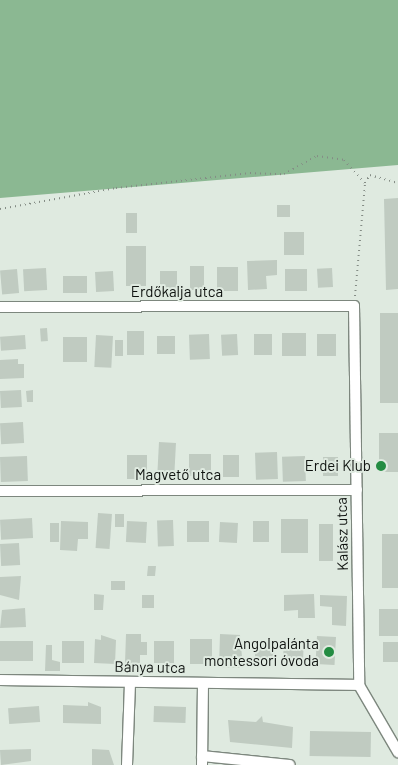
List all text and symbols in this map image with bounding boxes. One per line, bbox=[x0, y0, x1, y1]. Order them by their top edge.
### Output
street label: Erdőkalja utca bbox=[131, 283, 223, 301]
place label: Erdei Klub bbox=[305, 457, 371, 475]
marker: Erdei Klub bbox=[375, 460, 387, 472]
street label: Magvető utca bbox=[135, 466, 221, 484]
street label: Kalász utca bbox=[332, 497, 352, 571]
place label: Angolpalánta montessori óvoda bbox=[204, 634, 319, 669]
marker: Angolpalánta montessori óvoda bbox=[323, 646, 335, 658]
street label: Bánya utca bbox=[114, 657, 186, 677]

